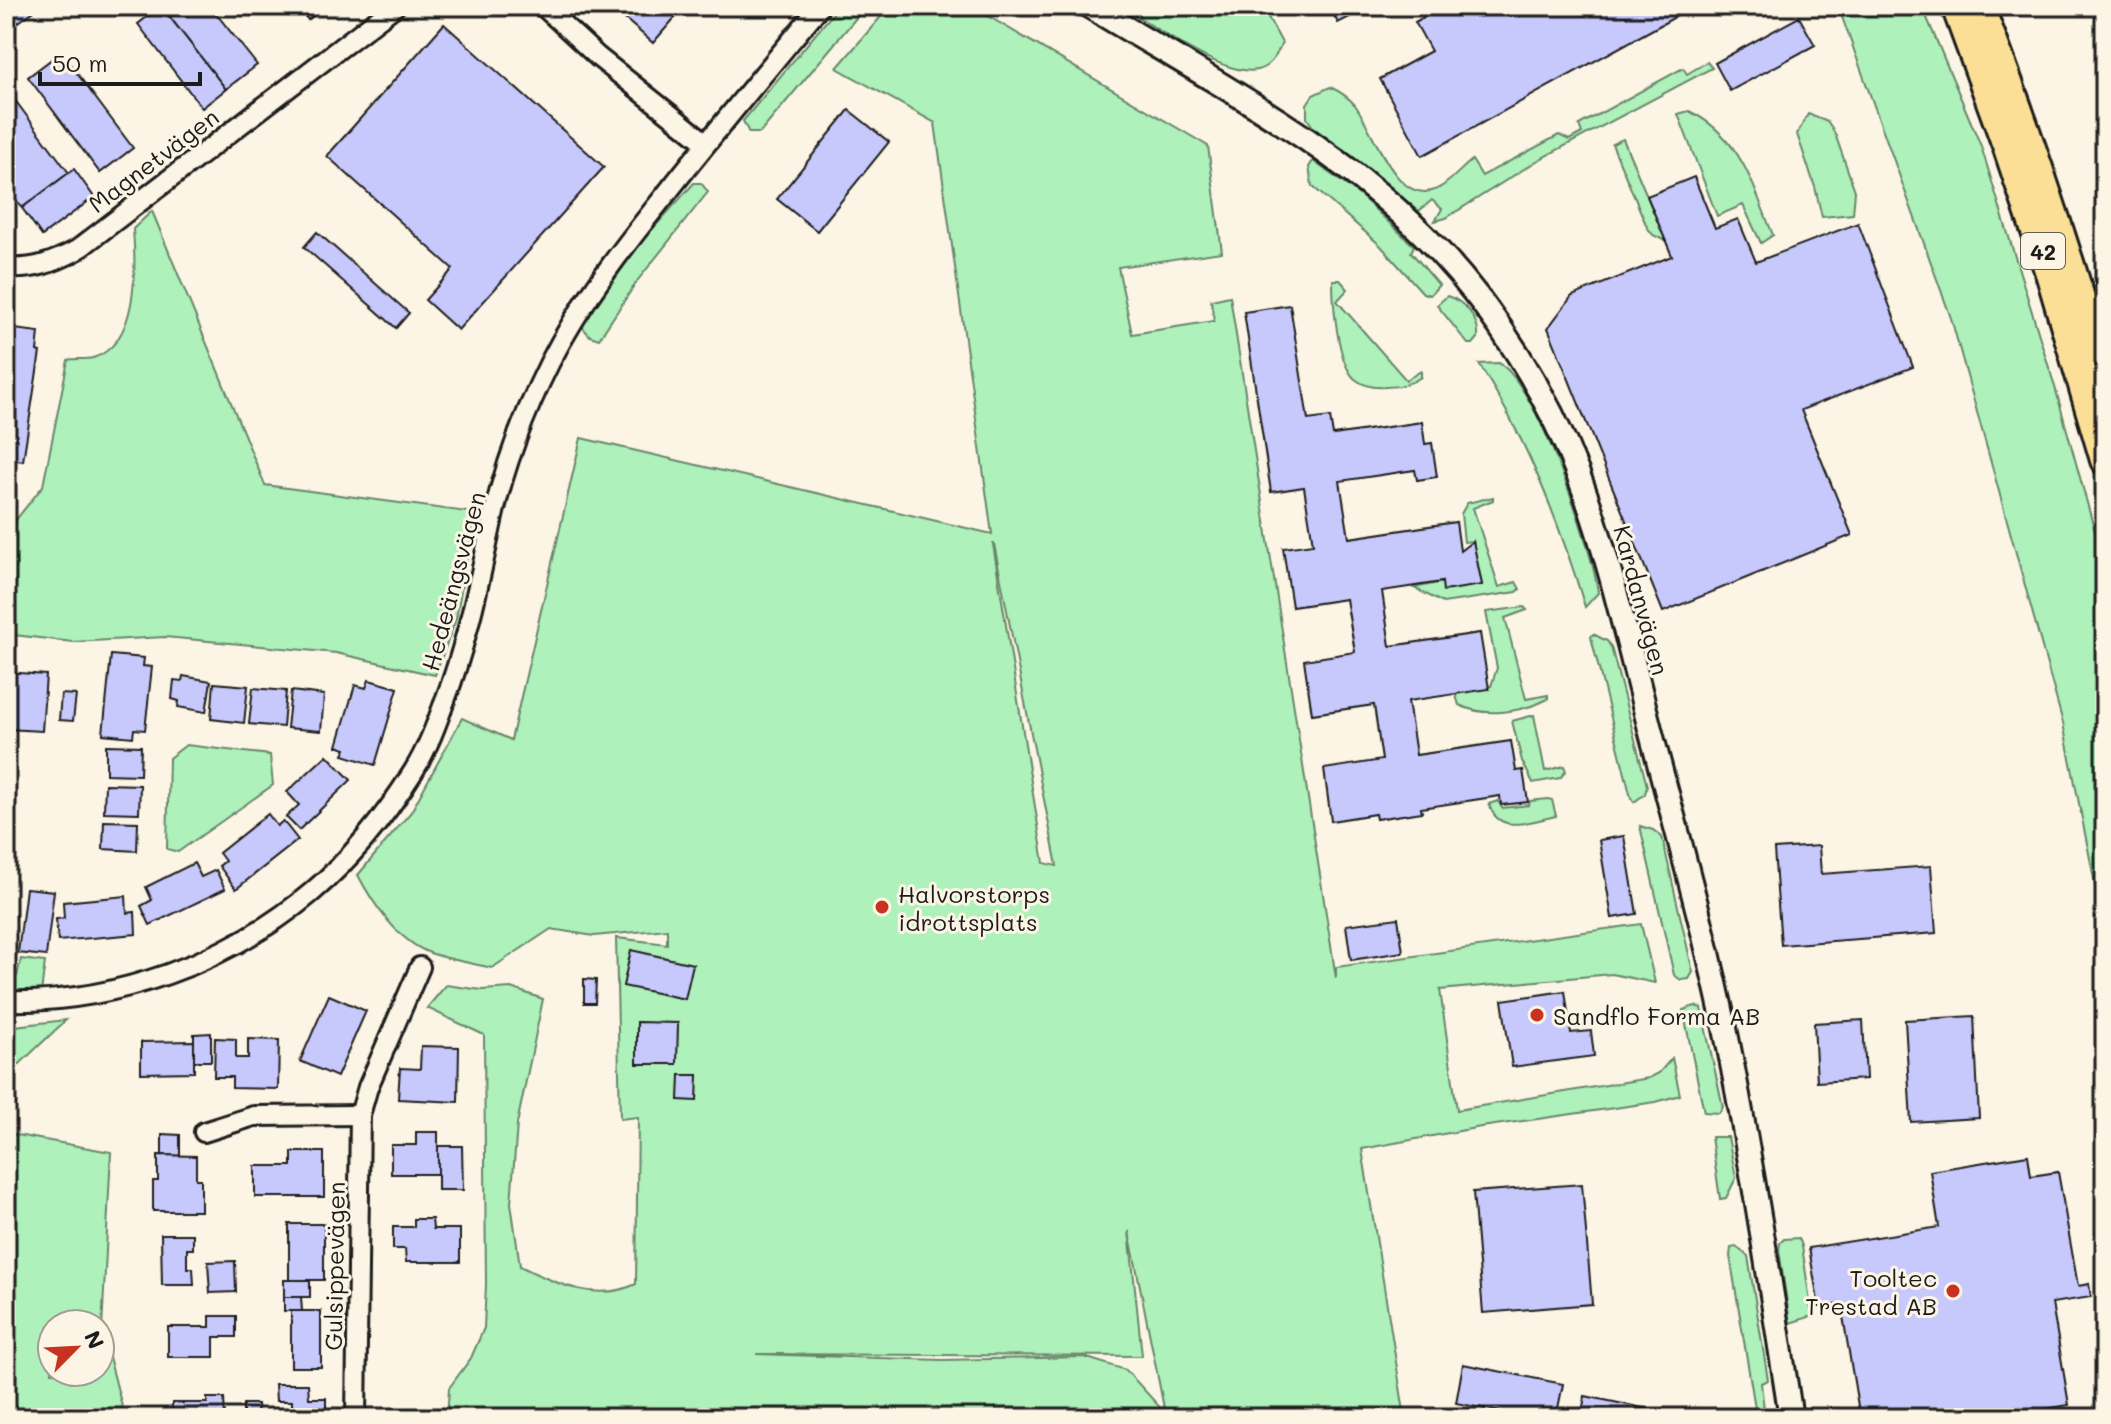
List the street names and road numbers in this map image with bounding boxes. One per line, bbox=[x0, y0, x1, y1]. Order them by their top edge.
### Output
street label: Magnetvägen bbox=[82, 101, 224, 219]
road number: 42 bbox=[2021, 233, 2065, 269]
street label: Hedeängsvägen bbox=[414, 488, 492, 674]
street label: Kardanvägen bbox=[1607, 522, 1677, 678]
street label: Gulsippevägen bbox=[317, 1181, 351, 1351]

